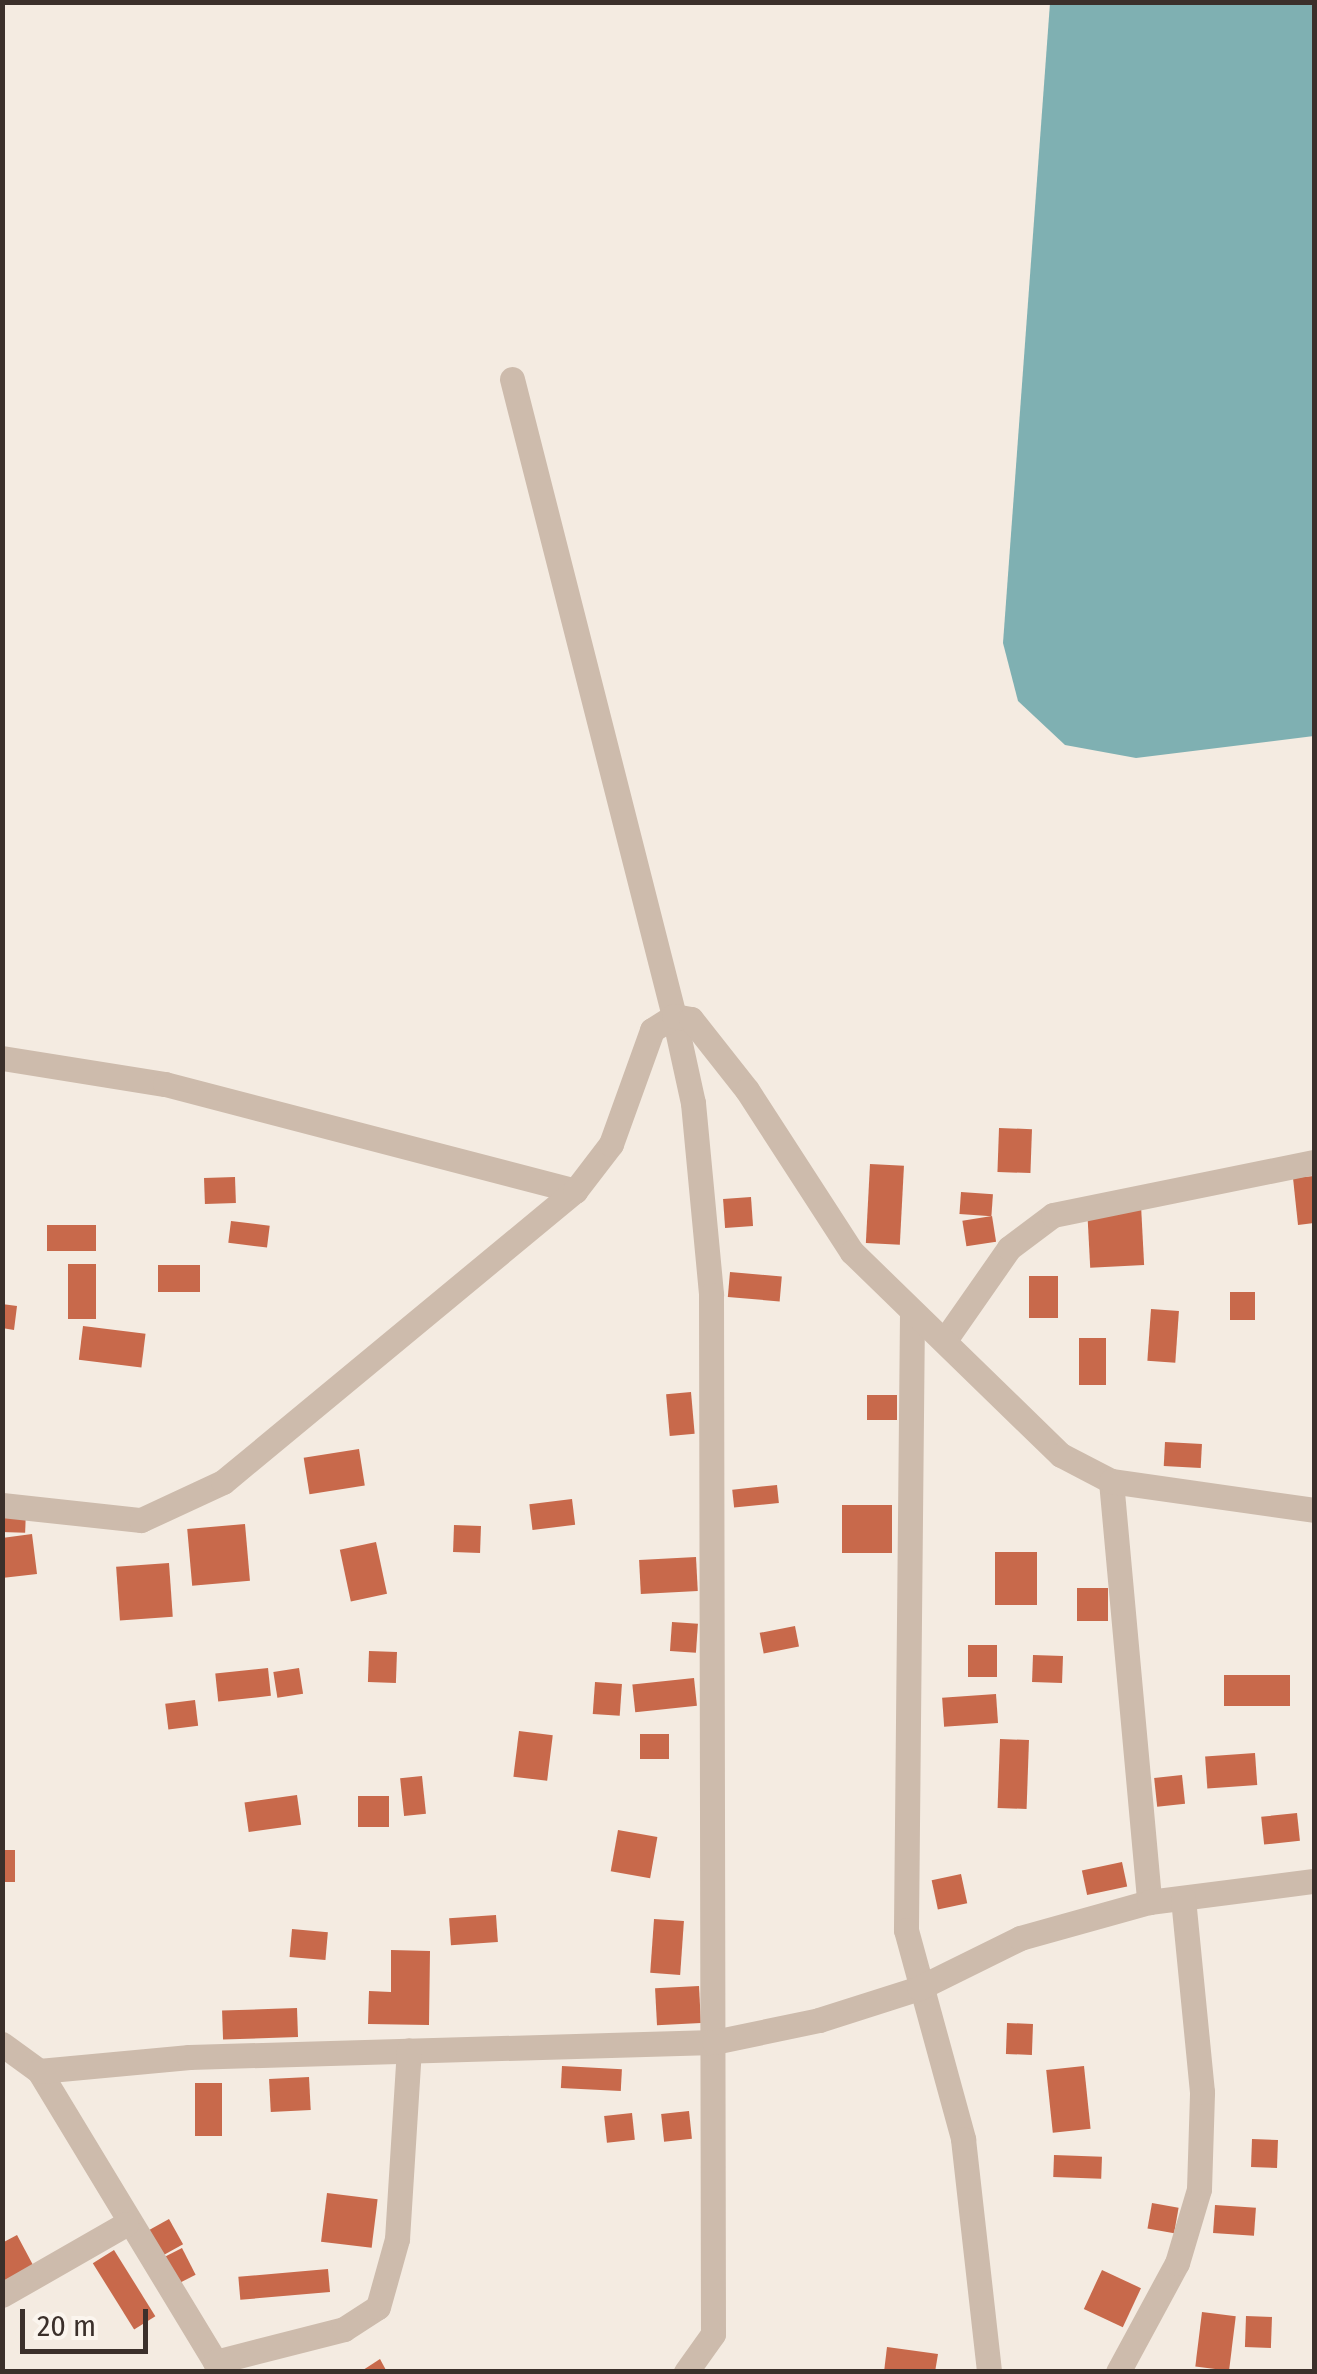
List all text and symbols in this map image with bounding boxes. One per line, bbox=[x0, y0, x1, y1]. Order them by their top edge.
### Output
scale bar bbox=[25, 2289, 152, 2351]
text: 20 m bbox=[37, 2308, 96, 2344]

